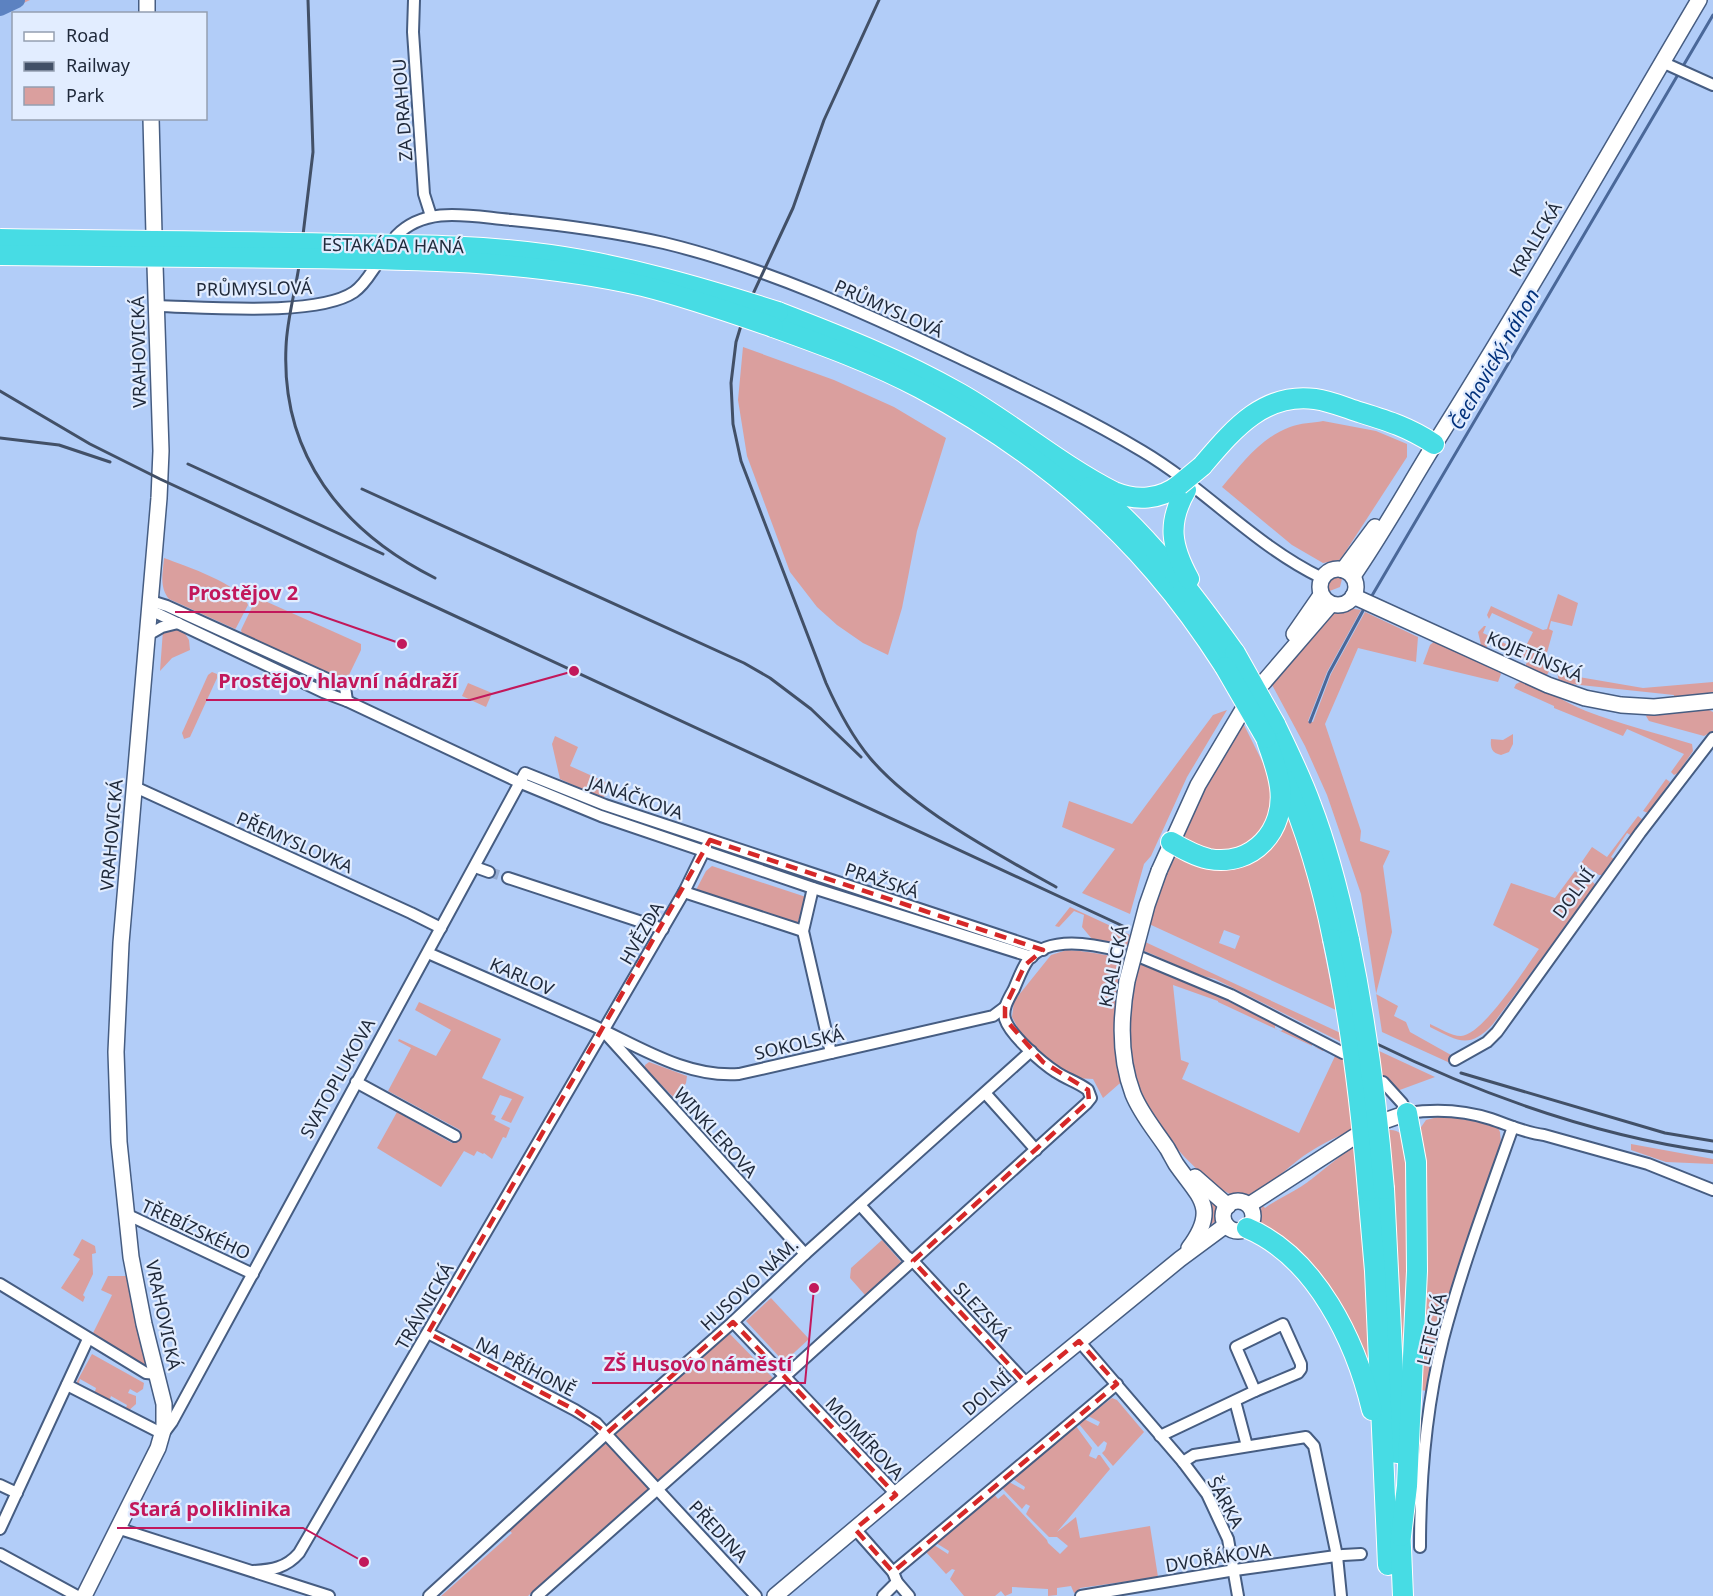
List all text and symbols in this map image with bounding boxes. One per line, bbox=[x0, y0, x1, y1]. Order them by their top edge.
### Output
legend bbox=[12, 12, 207, 120]
text: Road bbox=[66, 23, 109, 47]
text: Railway bbox=[66, 53, 131, 77]
street label: ZA DRAHOU bbox=[386, 58, 418, 162]
text: Park bbox=[66, 83, 104, 107]
street label: KRALICKÁ bbox=[1503, 197, 1567, 281]
street label: ESTAKÁDA HANÁ bbox=[322, 232, 465, 258]
street label: PRŮMYSLOVÁ bbox=[831, 273, 947, 343]
street label: PRŮMYSLOVÁ bbox=[196, 275, 313, 301]
water label: Čechovický náhon bbox=[1443, 284, 1545, 434]
street label: VRAHOVICKÁ bbox=[125, 295, 151, 408]
callout: Prostějov 2 bbox=[175, 574, 310, 612]
text: Prostějov 2 bbox=[188, 579, 298, 606]
street label: KOJETÍNSKÁ bbox=[1483, 625, 1587, 687]
callout: Prostějov hlavní nádraží bbox=[206, 662, 470, 700]
text: Prostějov hlavní nádraží bbox=[218, 667, 460, 694]
street label: JANÁČKOVA bbox=[583, 769, 687, 825]
street label: VRAHOVICKÁ bbox=[94, 778, 128, 892]
street label: PŘEMYSLOVKA bbox=[233, 806, 357, 879]
street label: PRAŽSKÁ bbox=[842, 857, 923, 903]
street label: DOLNÍ bbox=[1547, 863, 1599, 923]
street label: HVĚZDA bbox=[613, 897, 669, 969]
street label: KRALICKÁ bbox=[1093, 922, 1134, 1009]
street label: KARLOV bbox=[486, 951, 558, 1001]
street label: SVATOPLUKOVA bbox=[294, 1013, 380, 1142]
street label: SOKOLSKÁ bbox=[752, 1021, 846, 1065]
street label: WINKLEROVA bbox=[669, 1082, 763, 1183]
street label: TŘEBÍZSKÉHO bbox=[138, 1193, 254, 1265]
street label: HUSOVO NÁM. bbox=[695, 1232, 803, 1336]
street label: VRAHOVICKÁ bbox=[141, 1258, 187, 1373]
street label: TRÁVNICKÁ bbox=[389, 1258, 459, 1354]
street label: SLEZSKÁ bbox=[949, 1276, 1016, 1346]
street label: LETECKÁ bbox=[1410, 1290, 1452, 1368]
street label: NA PŘÍHONĚ bbox=[472, 1331, 580, 1401]
callout: ZŠ Husovo náměstí bbox=[592, 1345, 805, 1383]
text: ZŠ Husovo náměstí bbox=[604, 1350, 794, 1377]
street label: DOLNÍ bbox=[957, 1365, 1015, 1421]
street label: MOJMÍROVA bbox=[821, 1392, 910, 1485]
street label: ŠÁRKA bbox=[1202, 1472, 1250, 1532]
callout: Stará poliklinika bbox=[117, 1490, 303, 1528]
text: Stará poliklinika bbox=[129, 1495, 291, 1522]
street label: PŘEDINA bbox=[684, 1495, 754, 1568]
street label: DVOŘÁKOVA bbox=[1163, 1537, 1273, 1577]

